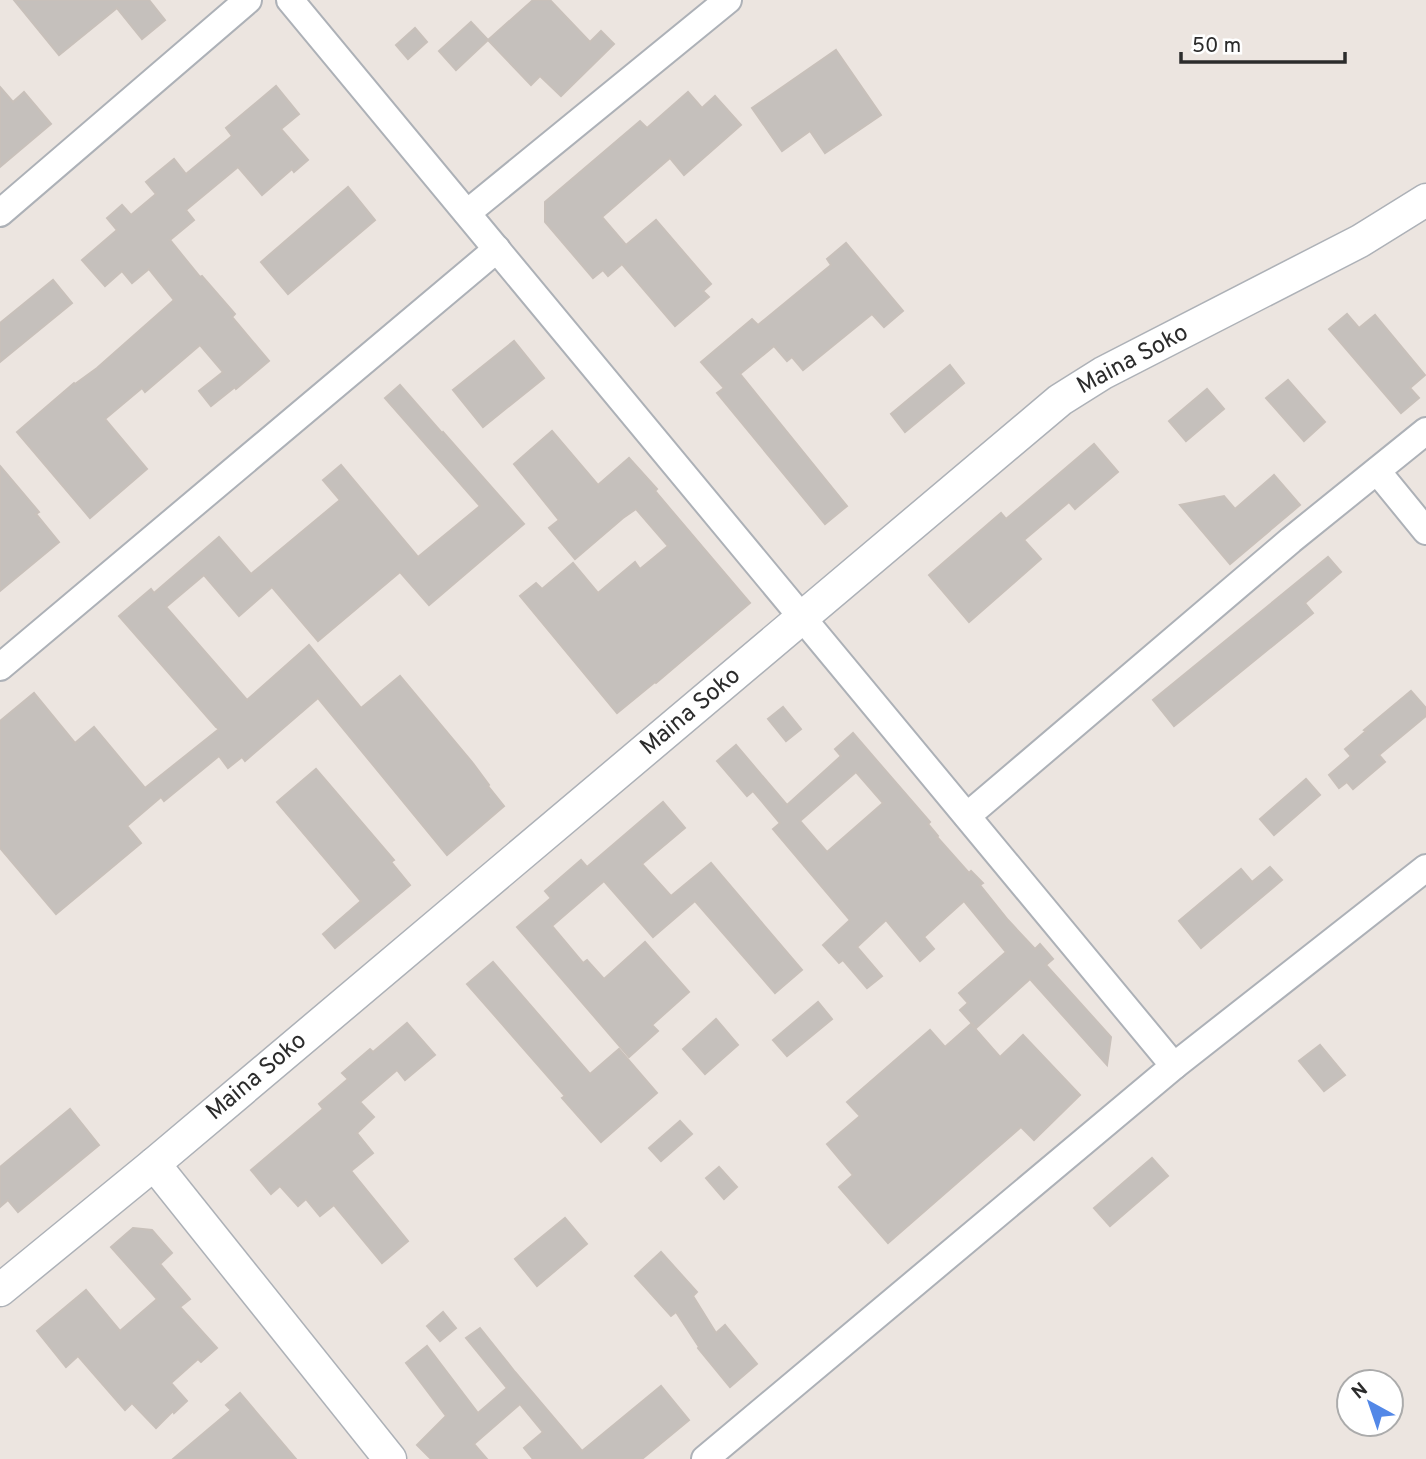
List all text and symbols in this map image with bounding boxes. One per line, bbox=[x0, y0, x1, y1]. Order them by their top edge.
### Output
scale bar bbox=[1181, 21, 1346, 65]
text: 50 m bbox=[1192, 33, 1241, 60]
street label: Maina Soko bbox=[1072, 318, 1194, 402]
street label: Maina Soko bbox=[635, 661, 747, 763]
street label: Maina Soko bbox=[201, 1026, 313, 1128]
north arrow bbox=[1335, 1368, 1405, 1438]
text: N bbox=[1347, 1378, 1373, 1405]

